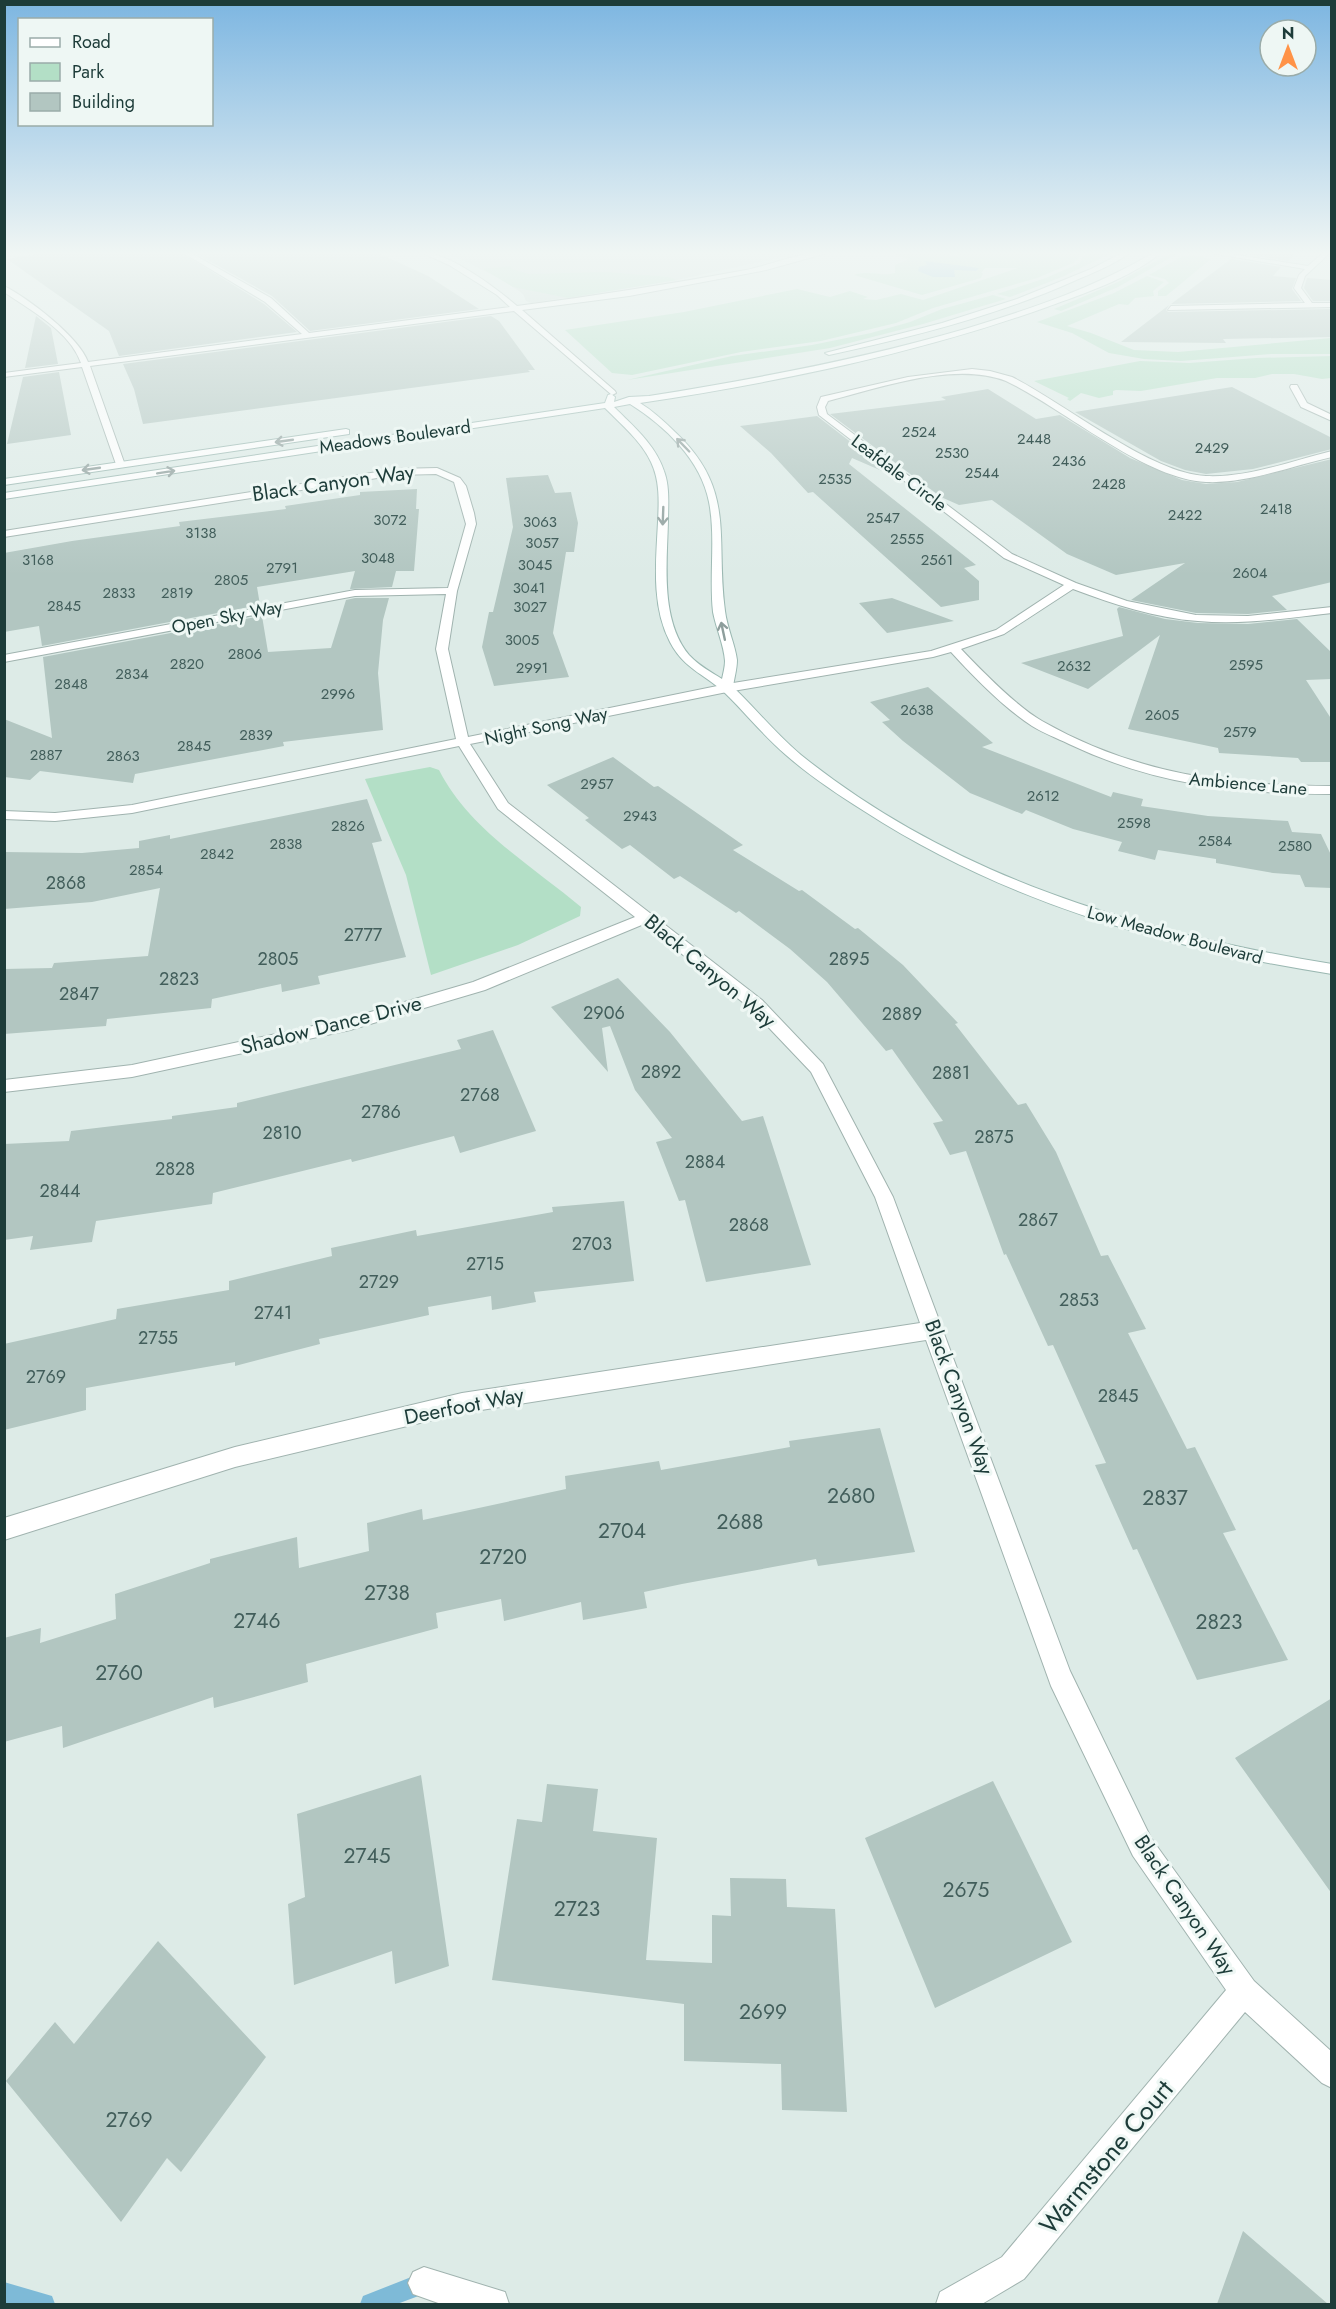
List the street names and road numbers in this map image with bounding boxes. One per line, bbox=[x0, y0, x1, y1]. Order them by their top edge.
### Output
street label: Meadows Boulevard bbox=[318, 414, 472, 460]
street label: Leafdale Circle bbox=[846, 428, 952, 518]
street label: Black Canyon Way bbox=[250, 457, 417, 509]
street label: Open Sky Way bbox=[169, 593, 285, 640]
street label: Night Song Way bbox=[482, 700, 610, 752]
street label: Ambience Lane bbox=[1188, 766, 1308, 802]
street label: Low Meadow Boulevard bbox=[1084, 899, 1266, 971]
street label: Black Canyon Way bbox=[638, 907, 783, 1035]
street label: Shadow Dance Drive bbox=[237, 988, 425, 1062]
street label: Black Canyon Way bbox=[917, 1315, 1001, 1480]
street label: Deerfoot Way bbox=[402, 1380, 527, 1432]
street label: Black Canyon Way bbox=[1127, 1829, 1244, 1982]
street label: Warmstone Court bbox=[1030, 2071, 1183, 2243]

